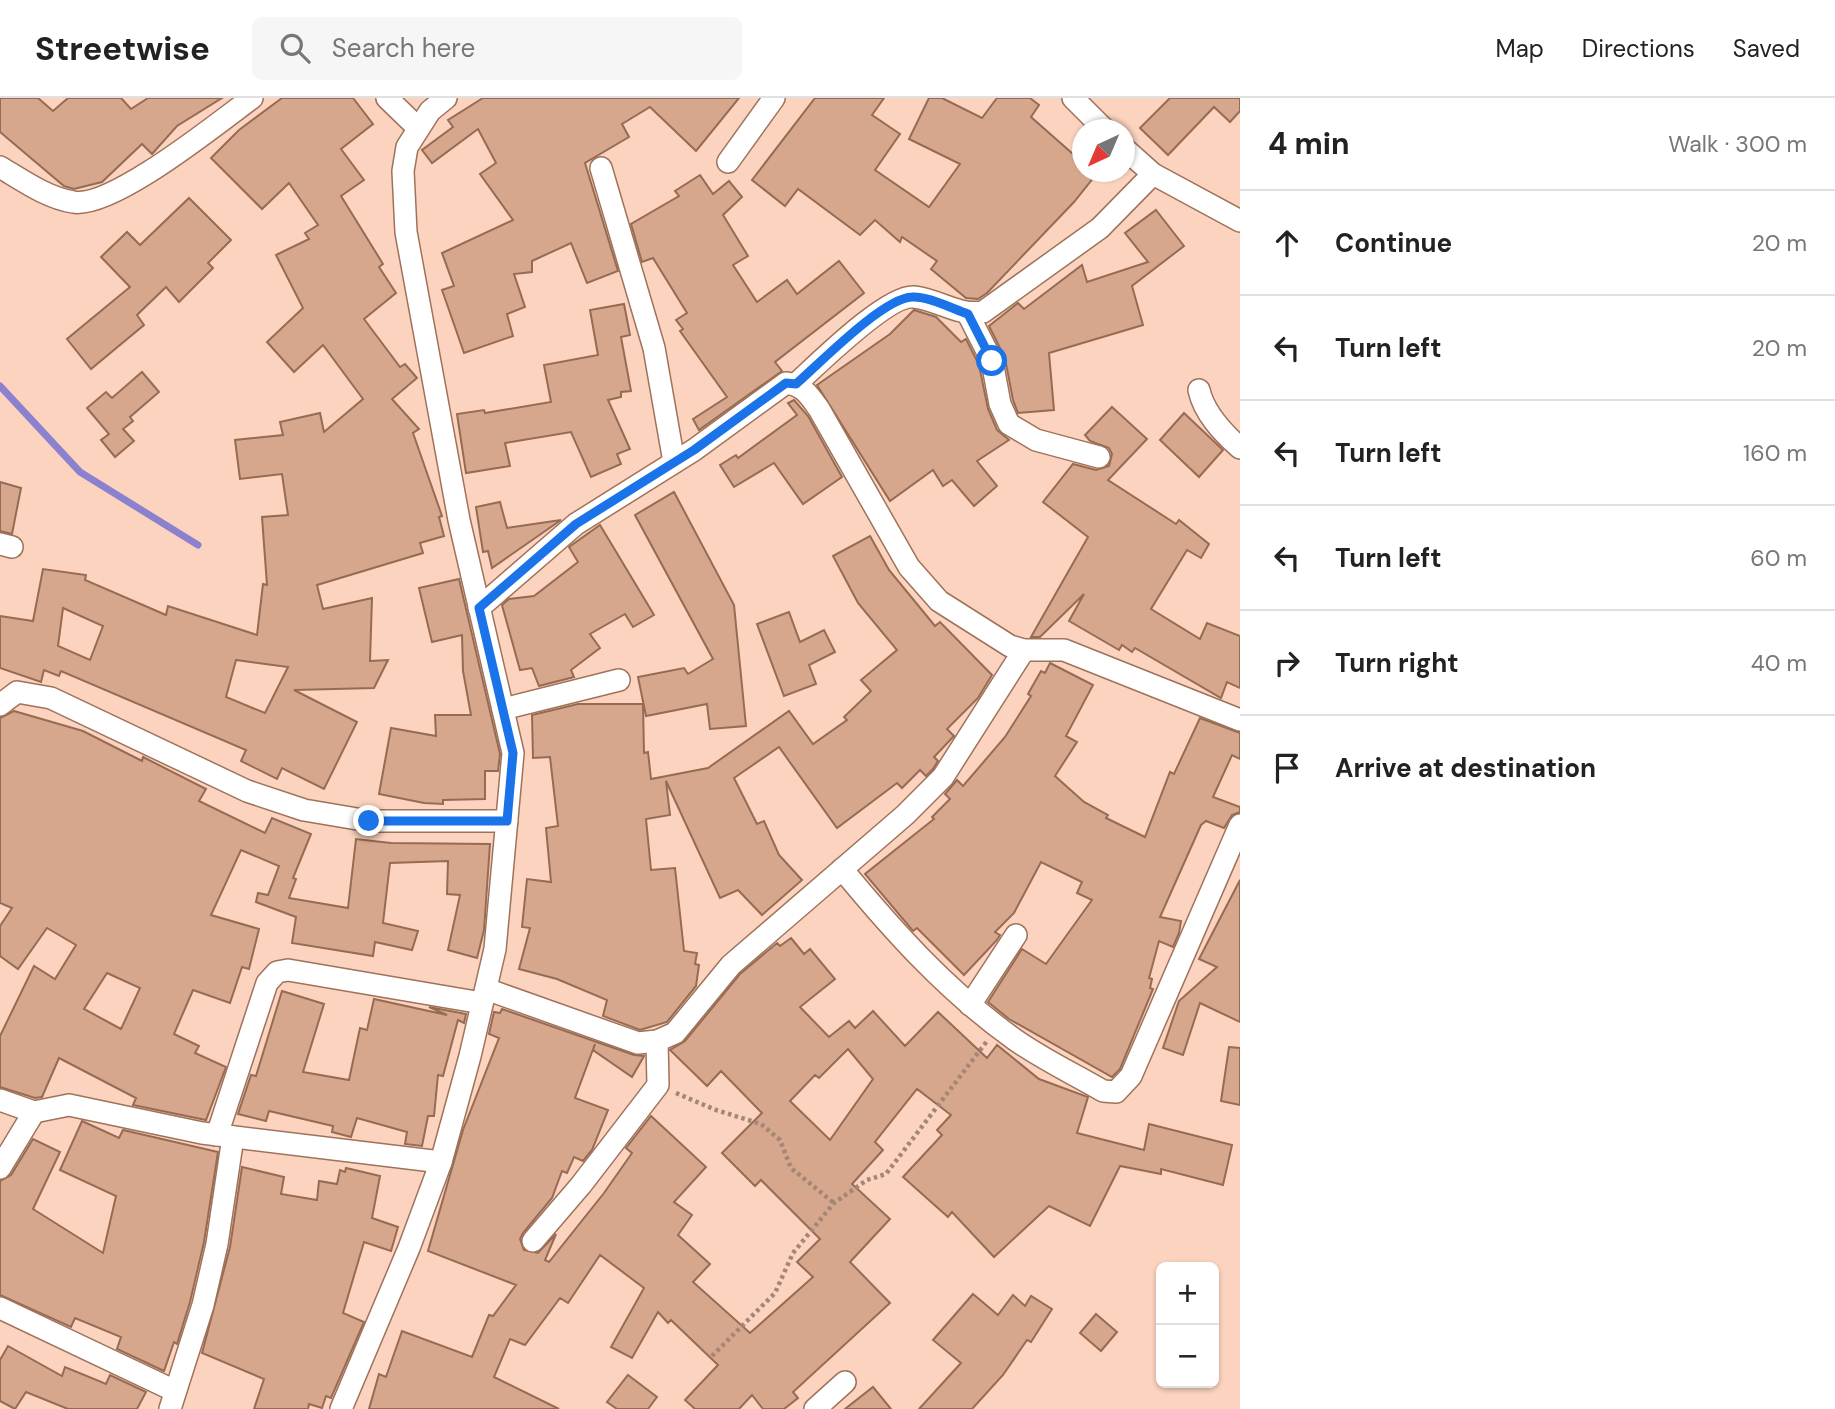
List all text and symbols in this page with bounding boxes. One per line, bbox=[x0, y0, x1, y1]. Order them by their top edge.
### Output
search box bbox=[252, 17, 742, 80]
text: Streetwise bbox=[35, 27, 210, 70]
icon: search bbox=[276, 29, 314, 67]
text: Search here bbox=[332, 31, 475, 65]
text: Map bbox=[1496, 33, 1544, 64]
text: Directions bbox=[1582, 33, 1695, 64]
text: Saved bbox=[1733, 33, 1800, 64]
north arrow bbox=[1072, 119, 1135, 182]
text: 4 min bbox=[1268, 124, 1350, 163]
text: Walk · 300 m bbox=[1668, 129, 1807, 159]
icon: ahead bbox=[1268, 224, 1306, 262]
text: Continue bbox=[1335, 226, 1452, 260]
text: 20 m bbox=[1752, 228, 1807, 258]
icon: left bbox=[1268, 329, 1306, 367]
text: Turn left bbox=[1335, 331, 1442, 365]
text: 20 m bbox=[1752, 333, 1807, 363]
route start bbox=[976, 345, 1007, 376]
icon: left bbox=[1268, 434, 1306, 472]
text: Turn left bbox=[1335, 436, 1442, 470]
text: 160 m bbox=[1743, 438, 1807, 468]
icon: left bbox=[1268, 539, 1306, 577]
text: Turn left bbox=[1335, 541, 1442, 575]
text: 60 m bbox=[1750, 543, 1807, 573]
icon: right bbox=[1268, 644, 1306, 682]
text: Turn right bbox=[1335, 646, 1459, 680]
text: 40 m bbox=[1751, 648, 1807, 678]
icon: arrive bbox=[1268, 749, 1306, 787]
text: Arrive at destination bbox=[1335, 751, 1596, 785]
route end bbox=[353, 805, 384, 836]
map controls bbox=[1156, 1262, 1219, 1388]
button: + bbox=[1156, 1262, 1219, 1325]
button: − bbox=[1156, 1325, 1219, 1388]

